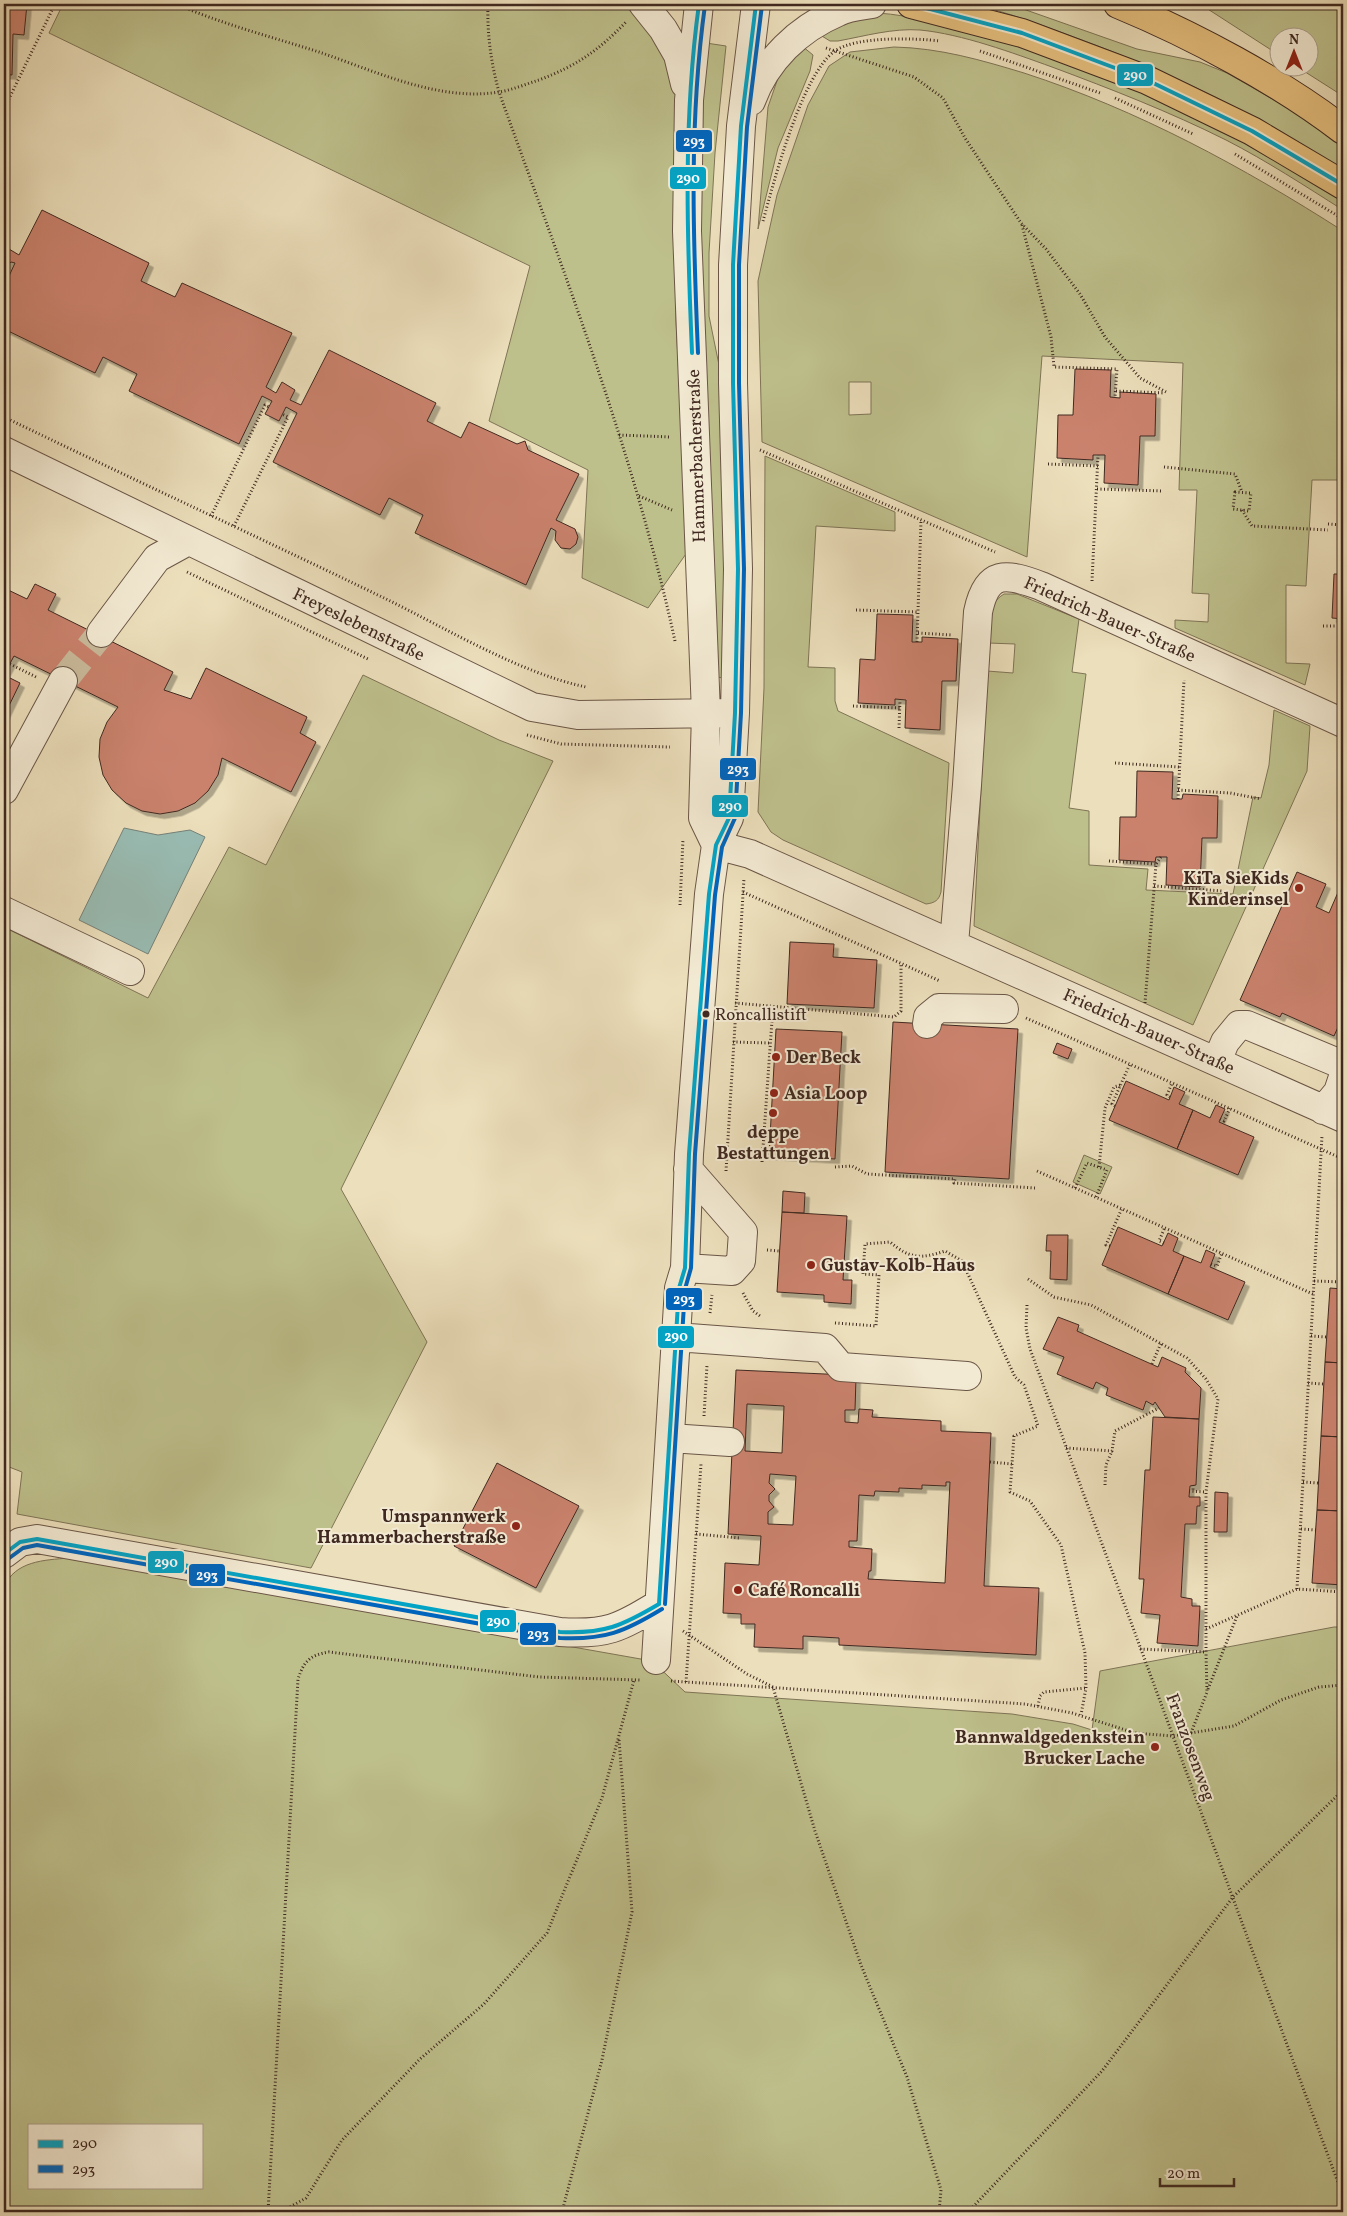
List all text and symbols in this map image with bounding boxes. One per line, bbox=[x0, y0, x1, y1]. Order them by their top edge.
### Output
north arrow bbox=[1270, 28, 1320, 78]
text: N bbox=[1289, 31, 1299, 50]
line badge: 290 bbox=[1116, 63, 1154, 87]
text: 290 bbox=[1123, 67, 1147, 86]
line badge: 293 bbox=[675, 129, 713, 153]
text: 293 bbox=[683, 133, 705, 152]
line badge: 290 bbox=[669, 166, 707, 190]
text: 290 bbox=[676, 170, 700, 189]
street label: Hammerbacherstraße bbox=[682, 369, 713, 543]
street label: Friedrich-Bauer-Straße bbox=[1020, 571, 1199, 670]
street label: Freyeslebenstraße bbox=[288, 583, 429, 668]
line badge: 293 bbox=[719, 757, 757, 781]
text: 293 bbox=[727, 761, 749, 780]
line badge: 290 bbox=[711, 794, 749, 818]
text: 290 bbox=[718, 798, 742, 817]
place label: KiTa SieKids Kinderinsel bbox=[1183, 867, 1289, 913]
marker: KiTa SieKids Kinderinsel bbox=[1293, 882, 1305, 894]
street label: Friedrich-Bauer-Straße bbox=[1059, 983, 1238, 1082]
place label: Roncallistift bbox=[715, 1004, 807, 1027]
marker: Roncallistift bbox=[701, 1009, 711, 1019]
place label: Der Beck bbox=[786, 1046, 861, 1071]
marker: Der Beck bbox=[770, 1051, 782, 1063]
place label: Asia Loop bbox=[784, 1082, 867, 1107]
marker: Asia Loop bbox=[768, 1087, 780, 1099]
marker: deppe Bestattungen bbox=[767, 1107, 779, 1119]
place label: deppe Bestattungen bbox=[717, 1121, 830, 1167]
place label: Gustav-Kolb-Haus bbox=[821, 1254, 975, 1279]
marker: Gustav-Kolb-Haus bbox=[805, 1259, 817, 1271]
line badge: 293 bbox=[665, 1287, 703, 1311]
text: 293 bbox=[673, 1291, 695, 1310]
line badge: 290 bbox=[657, 1325, 695, 1349]
text: 290 bbox=[664, 1328, 688, 1347]
place label: Umspannwerk Hammerbacherstraße bbox=[317, 1505, 506, 1551]
marker: Umspannwerk Hammerbacherstraße bbox=[510, 1520, 522, 1532]
line badge: 290 bbox=[147, 1550, 185, 1574]
text: 290 bbox=[154, 1554, 178, 1573]
line badge: 293 bbox=[188, 1563, 226, 1587]
text: 293 bbox=[196, 1567, 218, 1586]
place label: Café Roncalli bbox=[748, 1579, 860, 1604]
marker: Café Roncalli bbox=[732, 1584, 744, 1596]
line badge: 290 bbox=[479, 1609, 517, 1633]
text: 290 bbox=[486, 1613, 510, 1632]
line badge: 293 bbox=[519, 1622, 557, 1646]
text: 293 bbox=[527, 1626, 549, 1645]
street label: Franzosenweg bbox=[1158, 1690, 1221, 1805]
place label: Bannwaldgedenkstein Brucker Lache bbox=[955, 1726, 1145, 1772]
marker: Bannwaldgedenkstein Brucker Lache bbox=[1149, 1741, 1161, 1753]
legend bbox=[28, 2124, 202, 2188]
text: 290 bbox=[72, 2134, 97, 2155]
scale bar bbox=[1160, 2156, 1233, 2188]
text: 293 bbox=[72, 2160, 95, 2181]
text: 20 m bbox=[1167, 2164, 1200, 2185]

